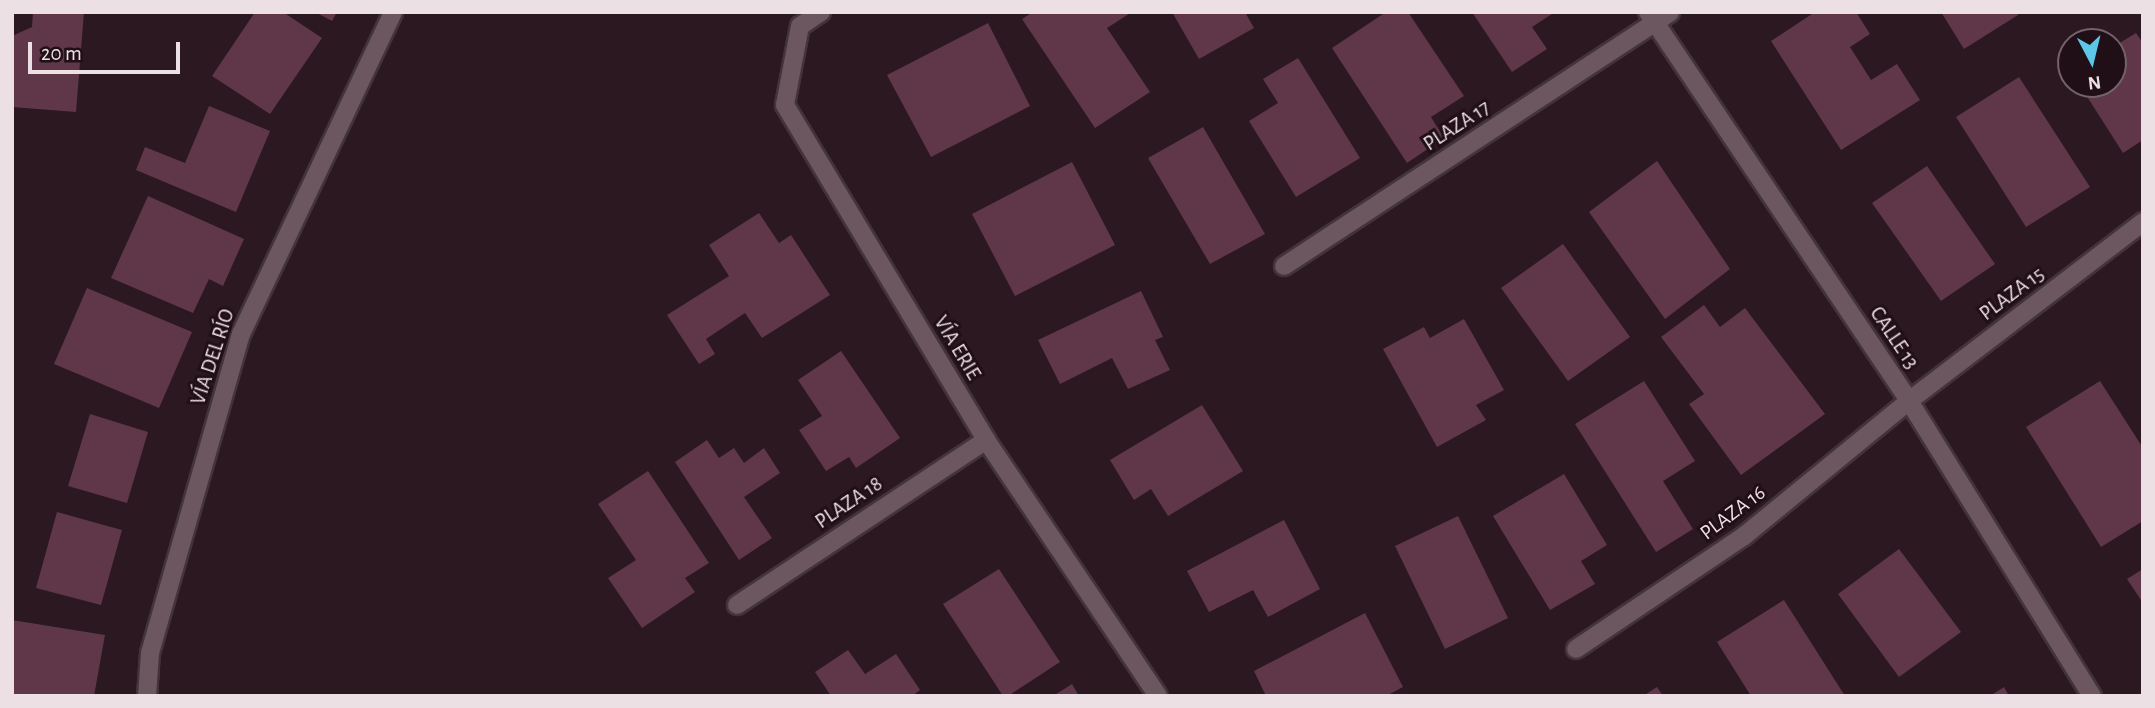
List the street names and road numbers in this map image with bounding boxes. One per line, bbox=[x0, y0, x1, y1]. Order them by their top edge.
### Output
street label: PLAZA 17 bbox=[1419, 95, 1495, 157]
street label: PLAZA 15 bbox=[1975, 262, 2049, 326]
street label: CALLE 13 bbox=[1864, 302, 1924, 374]
street label: VÍA DEL RÍO bbox=[186, 306, 240, 408]
street label: VÍA ERIE bbox=[928, 311, 986, 385]
street label: PLAZA 18 bbox=[811, 471, 887, 535]
street label: PLAZA 16 bbox=[1695, 480, 1771, 546]

